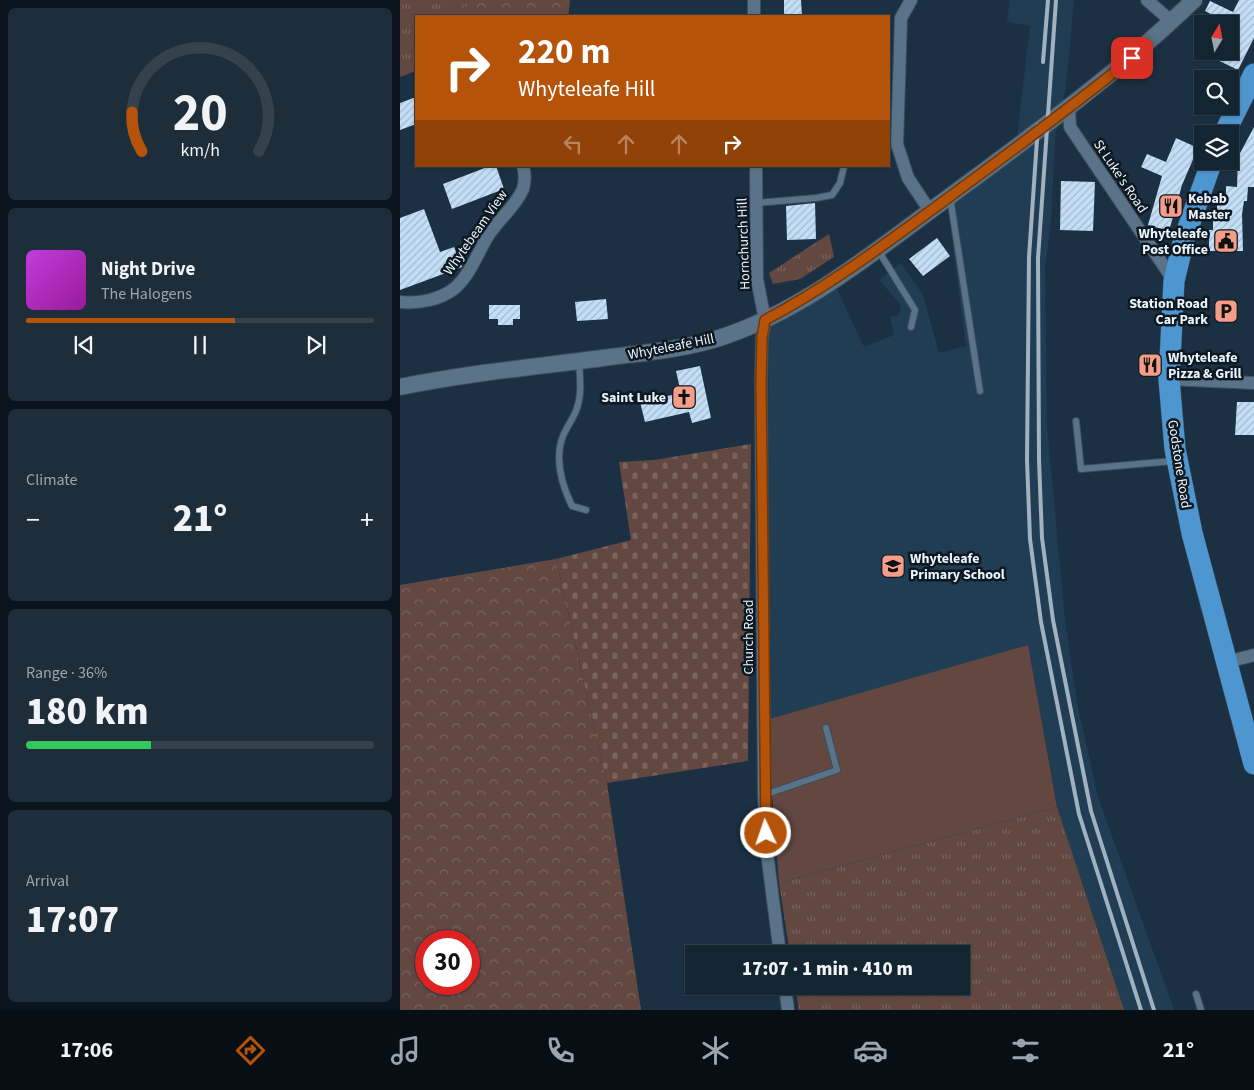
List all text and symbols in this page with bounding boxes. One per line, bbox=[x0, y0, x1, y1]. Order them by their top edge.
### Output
north arrow bbox=[1194, 15, 1239, 60]
map controls bbox=[1194, 15, 1239, 170]
text: 220 m bbox=[518, 27, 610, 77]
icon: right bbox=[435, 35, 500, 100]
pin bbox=[1111, 37, 1153, 79]
icon: arrive bbox=[1118, 44, 1146, 72]
button: search bbox=[1194, 70, 1239, 115]
text: Whyteleafe Hill bbox=[518, 73, 655, 105]
text: 20 bbox=[173, 77, 227, 151]
button: layers bbox=[1194, 125, 1239, 170]
icon: left bbox=[559, 130, 587, 158]
icon: ahead bbox=[612, 130, 640, 158]
icon: ahead bbox=[665, 130, 693, 158]
icon: right bbox=[718, 130, 746, 158]
street label: St Luke's Road bbox=[1088, 136, 1152, 217]
text: km/h bbox=[180, 138, 220, 163]
street label: Whytebeam View bbox=[439, 186, 513, 279]
place label: Kebab Master bbox=[1188, 189, 1230, 225]
restaurant icon: Kebab Master bbox=[1158, 193, 1184, 219]
street label: Hornchurch Hill bbox=[732, 197, 756, 290]
place label: Whyteleafe Post Office bbox=[1139, 224, 1208, 260]
public building icon: Whyteleafe Post Office bbox=[1213, 228, 1239, 254]
text: Night Drive bbox=[101, 256, 195, 283]
text: The Halogens bbox=[101, 283, 192, 305]
place label: Station Road Car Park bbox=[1129, 294, 1208, 330]
parking icon: Station Road Car Park bbox=[1213, 298, 1239, 324]
street label: Whyteleafe Hill bbox=[626, 329, 716, 365]
icon: previous bbox=[70, 331, 98, 359]
icon: pause bbox=[186, 331, 214, 359]
icon: next bbox=[302, 331, 330, 359]
place label: Whyteleafe Pizza & Grill bbox=[1168, 348, 1242, 384]
restaurant icon: Whyteleafe Pizza & Grill bbox=[1137, 352, 1163, 378]
church icon: Saint Luke bbox=[671, 384, 697, 410]
place label: Saint Luke bbox=[601, 388, 666, 408]
street label: Godstone Road bbox=[1162, 419, 1196, 510]
text: Climate bbox=[26, 469, 77, 491]
text: 21° bbox=[173, 492, 227, 546]
text: − bbox=[26, 500, 40, 540]
text: + bbox=[360, 500, 374, 540]
place label: Whyteleafe Primary School bbox=[910, 549, 1005, 585]
school or university icon: Whyteleafe Primary School bbox=[880, 553, 906, 579]
street label: Church Road bbox=[739, 600, 759, 674]
text: Range · 36% bbox=[26, 662, 107, 684]
text: 180 km bbox=[26, 685, 148, 739]
position arrow bbox=[739, 806, 791, 858]
text: Arrival bbox=[26, 870, 69, 892]
text: 17:07 bbox=[26, 893, 119, 947]
speed limit sign: 30 bbox=[415, 930, 480, 995]
text: 17:07 · 1 min · 410 m bbox=[742, 956, 913, 983]
icon: directions bbox=[233, 1033, 268, 1068]
icon: music bbox=[388, 1033, 423, 1068]
icon: phone bbox=[543, 1033, 578, 1068]
icon: climate bbox=[698, 1033, 733, 1068]
icon: car bbox=[853, 1033, 888, 1068]
icon: filters bbox=[1008, 1033, 1043, 1068]
text: 17:06 bbox=[60, 1034, 113, 1066]
text: 21° bbox=[1163, 1034, 1194, 1066]

